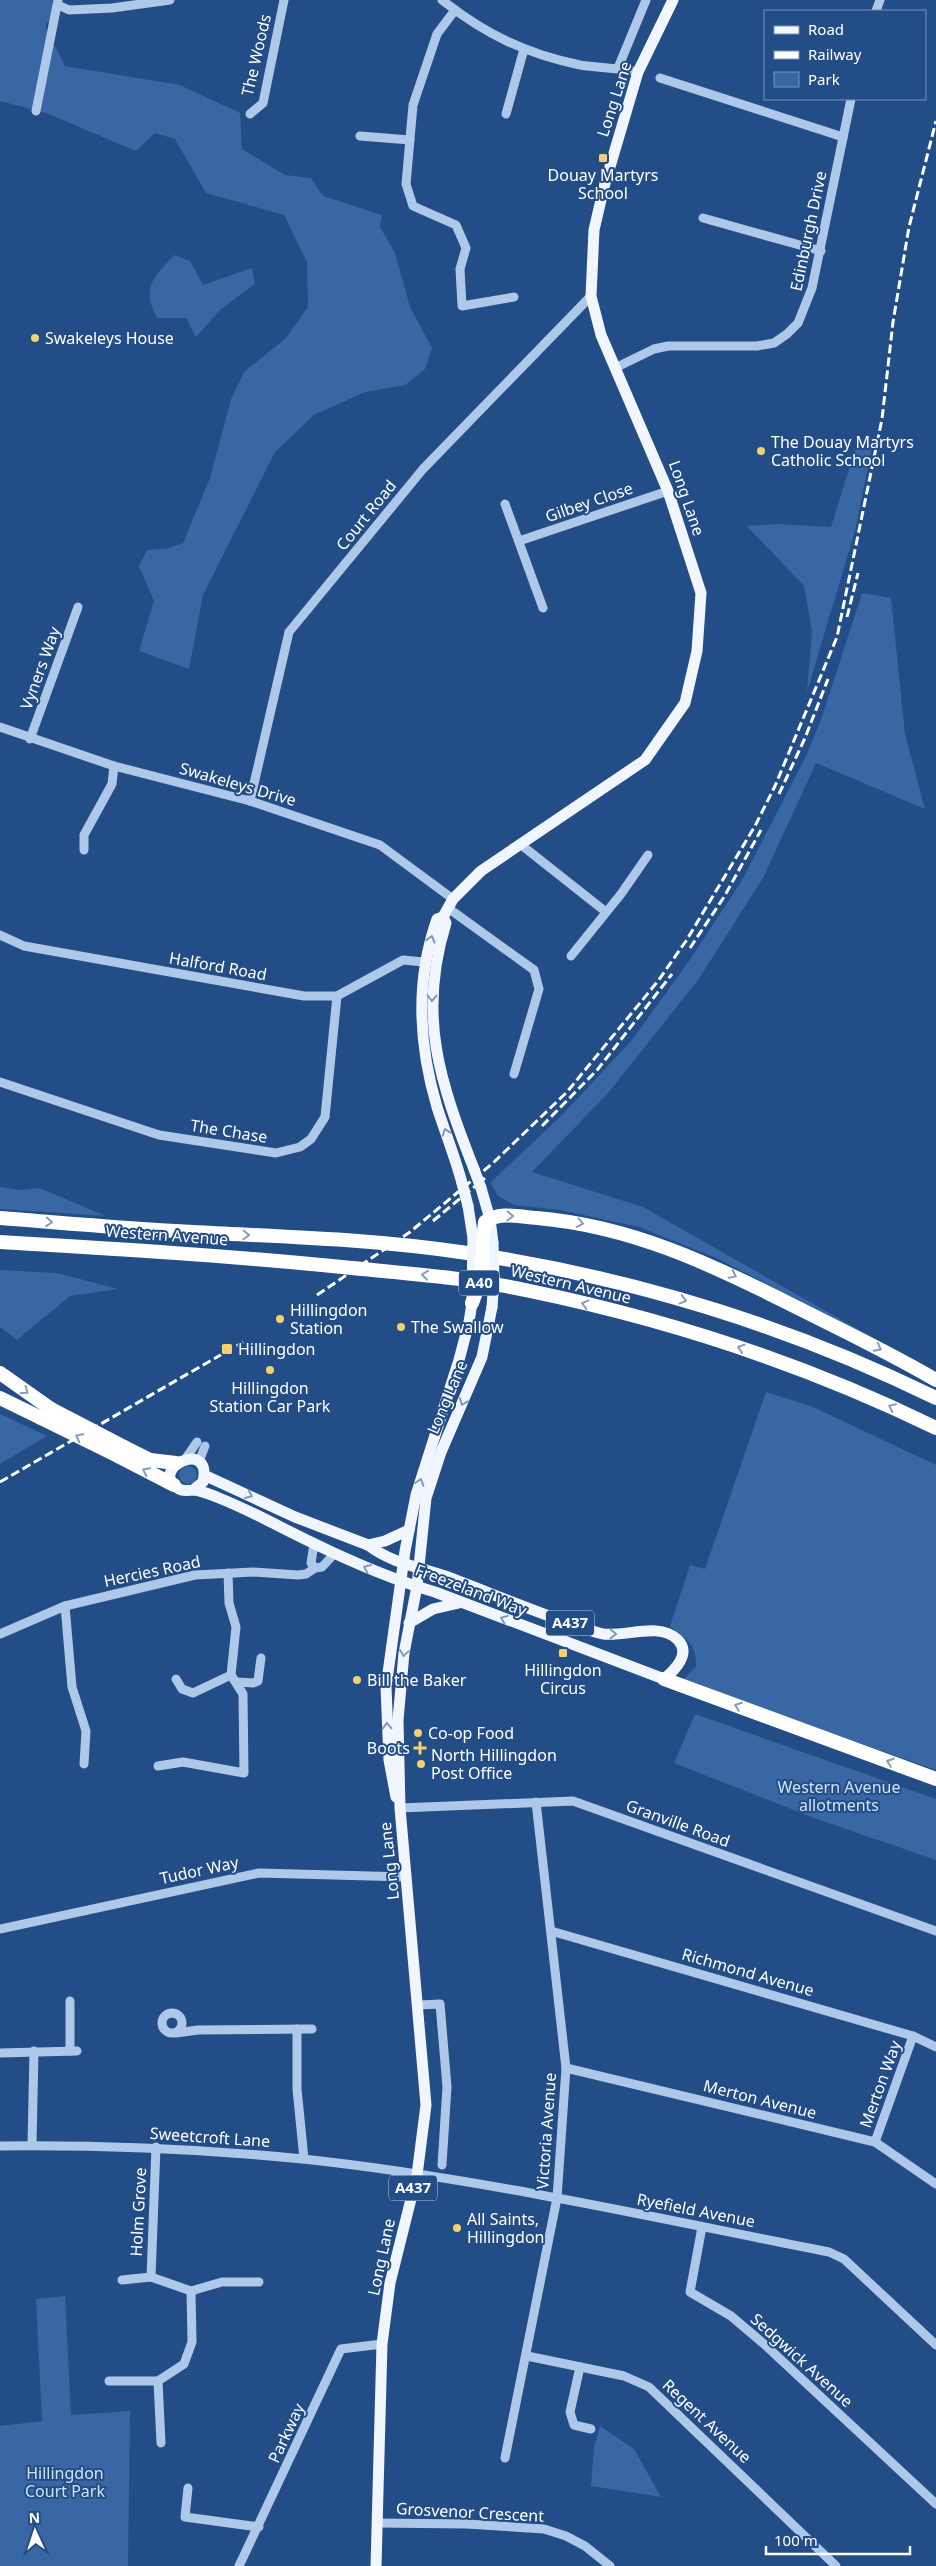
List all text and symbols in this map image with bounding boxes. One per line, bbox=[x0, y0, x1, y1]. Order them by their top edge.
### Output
legend bbox=[764, 10, 926, 100]
street label: The Woods bbox=[236, 12, 276, 98]
text: Road bbox=[808, 19, 844, 39]
text: Railway bbox=[808, 44, 862, 64]
street label: Long Lane bbox=[591, 58, 637, 140]
text: Park bbox=[808, 69, 840, 89]
marker: Douay Martyrs School bbox=[597, 152, 609, 164]
place label: Douay Martyrs School bbox=[548, 164, 658, 204]
street label: Edinburgh Drive bbox=[785, 169, 831, 293]
place label: Swakeleys House bbox=[45, 327, 174, 349]
marker: Swakeleys House bbox=[29, 332, 41, 344]
place label: The Douay Martyrs Catholic School bbox=[771, 431, 914, 471]
marker: The Douay Martyrs Catholic School bbox=[755, 445, 767, 457]
street label: Long Lane bbox=[664, 457, 710, 539]
street label: Court Road bbox=[331, 475, 401, 555]
street label: Gilbey Close bbox=[542, 477, 636, 527]
street label: Vyners Way bbox=[15, 623, 65, 713]
street label: Swakeleys Drive bbox=[177, 757, 299, 811]
one-way arrow bbox=[425, 935, 435, 943]
street label: Halford Road bbox=[167, 947, 269, 985]
one-way arrow bbox=[427, 994, 437, 1002]
street label: The Chase bbox=[189, 1114, 269, 1148]
one-way arrow bbox=[441, 1128, 451, 1137]
one-way arrow bbox=[507, 1211, 515, 1221]
one-way arrow bbox=[45, 1216, 53, 1227]
one-way arrow bbox=[575, 1217, 584, 1228]
street label: Western Avenue bbox=[105, 1220, 229, 1250]
one-way arrow bbox=[242, 1229, 250, 1240]
street label: Western Avenue bbox=[509, 1259, 633, 1309]
one-way arrow bbox=[728, 1269, 737, 1280]
one-way arrow bbox=[421, 1270, 429, 1281]
road number: A40 bbox=[459, 1270, 499, 1296]
one-way arrow bbox=[678, 1294, 687, 1305]
place label: Hillingdon Station bbox=[290, 1299, 368, 1339]
one-way arrow bbox=[580, 1299, 589, 1310]
marker: Hillingdon Station bbox=[274, 1313, 286, 1325]
place label: The Swallow bbox=[411, 1316, 504, 1338]
marker: The Swallow bbox=[395, 1321, 407, 1333]
place label: Hillingdon bbox=[238, 1338, 316, 1360]
marker: Hillingdon bbox=[220, 1342, 234, 1356]
one-way arrow bbox=[873, 1342, 882, 1352]
one-way arrow bbox=[737, 1344, 746, 1354]
street label: Long Lane bbox=[422, 1357, 472, 1437]
marker: Hillingdon Station Car Park bbox=[264, 1364, 276, 1376]
place label: Hillingdon Station Car Park bbox=[210, 1377, 331, 1417]
one-way arrow bbox=[19, 1385, 29, 1394]
one-way arrow bbox=[458, 1397, 469, 1406]
one-way arrow bbox=[888, 1403, 897, 1413]
one-way arrow bbox=[76, 1433, 85, 1443]
one-way arrow bbox=[142, 1467, 151, 1477]
one-way arrow bbox=[414, 1479, 424, 1487]
one-way arrow bbox=[244, 1489, 253, 1500]
street label: Hercies Road bbox=[102, 1550, 202, 1592]
street label: Freezeland Way bbox=[412, 1559, 531, 1622]
one-way arrow bbox=[363, 1563, 372, 1574]
road number: A437 bbox=[546, 1610, 594, 1636]
one-way arrow bbox=[500, 1615, 509, 1625]
one-way arrow bbox=[610, 1629, 617, 1639]
marker: Hillingdon Circus bbox=[557, 1647, 569, 1659]
one-way arrow bbox=[399, 1649, 410, 1657]
place label: Hillingdon Circus bbox=[524, 1659, 602, 1699]
place label: Bill the Baker bbox=[367, 1669, 467, 1691]
marker: Bill the Baker bbox=[351, 1674, 363, 1686]
one-way arrow bbox=[734, 1702, 742, 1712]
one-way arrow bbox=[382, 1722, 392, 1730]
place label: Co-op Food bbox=[428, 1722, 514, 1744]
marker: Co-op Food bbox=[412, 1727, 424, 1739]
place label: Boots bbox=[367, 1737, 410, 1759]
marker: Boots bbox=[414, 1742, 426, 1754]
place label: North Hillingdon Post Office bbox=[431, 1744, 557, 1784]
marker: North Hillingdon Post Office bbox=[415, 1758, 427, 1770]
one-way arrow bbox=[886, 1758, 895, 1768]
park label: Western Avenue allotments bbox=[778, 1776, 900, 1816]
street label: Granville Road bbox=[623, 1794, 733, 1852]
street label: Long Lane bbox=[374, 1821, 404, 1901]
street label: Tudor Way bbox=[158, 1851, 241, 1889]
street label: Richmond Avenue bbox=[679, 1943, 817, 2001]
street label: Merton Way bbox=[854, 2037, 906, 2131]
street label: Victoria Avenue bbox=[531, 2072, 561, 2190]
street label: Merton Avenue bbox=[701, 2074, 819, 2124]
street label: Sweetcroft Lane bbox=[149, 2122, 271, 2152]
street label: Holm Grove bbox=[125, 2167, 151, 2257]
road number: A437 bbox=[389, 2176, 437, 2200]
street label: Ryefield Avenue bbox=[635, 2188, 757, 2232]
place label: All Saints, Hillingdon bbox=[467, 2208, 545, 2248]
street label: Long Lane bbox=[362, 2216, 400, 2298]
marker: All Saints, Hillingdon bbox=[451, 2222, 463, 2234]
street label: Sedgwick Avenue bbox=[746, 2308, 858, 2412]
street label: Regent Avenue bbox=[658, 2374, 756, 2468]
street label: Parkway bbox=[263, 2399, 310, 2466]
park label: Hillingdon Court Park bbox=[25, 2462, 105, 2502]
street label: Grosvenor Crescent bbox=[395, 2497, 545, 2527]
north arrow bbox=[10, 2506, 60, 2556]
text: N bbox=[28, 2508, 40, 2527]
scale bar bbox=[766, 2524, 910, 2556]
text: 100 m bbox=[774, 2530, 818, 2550]

